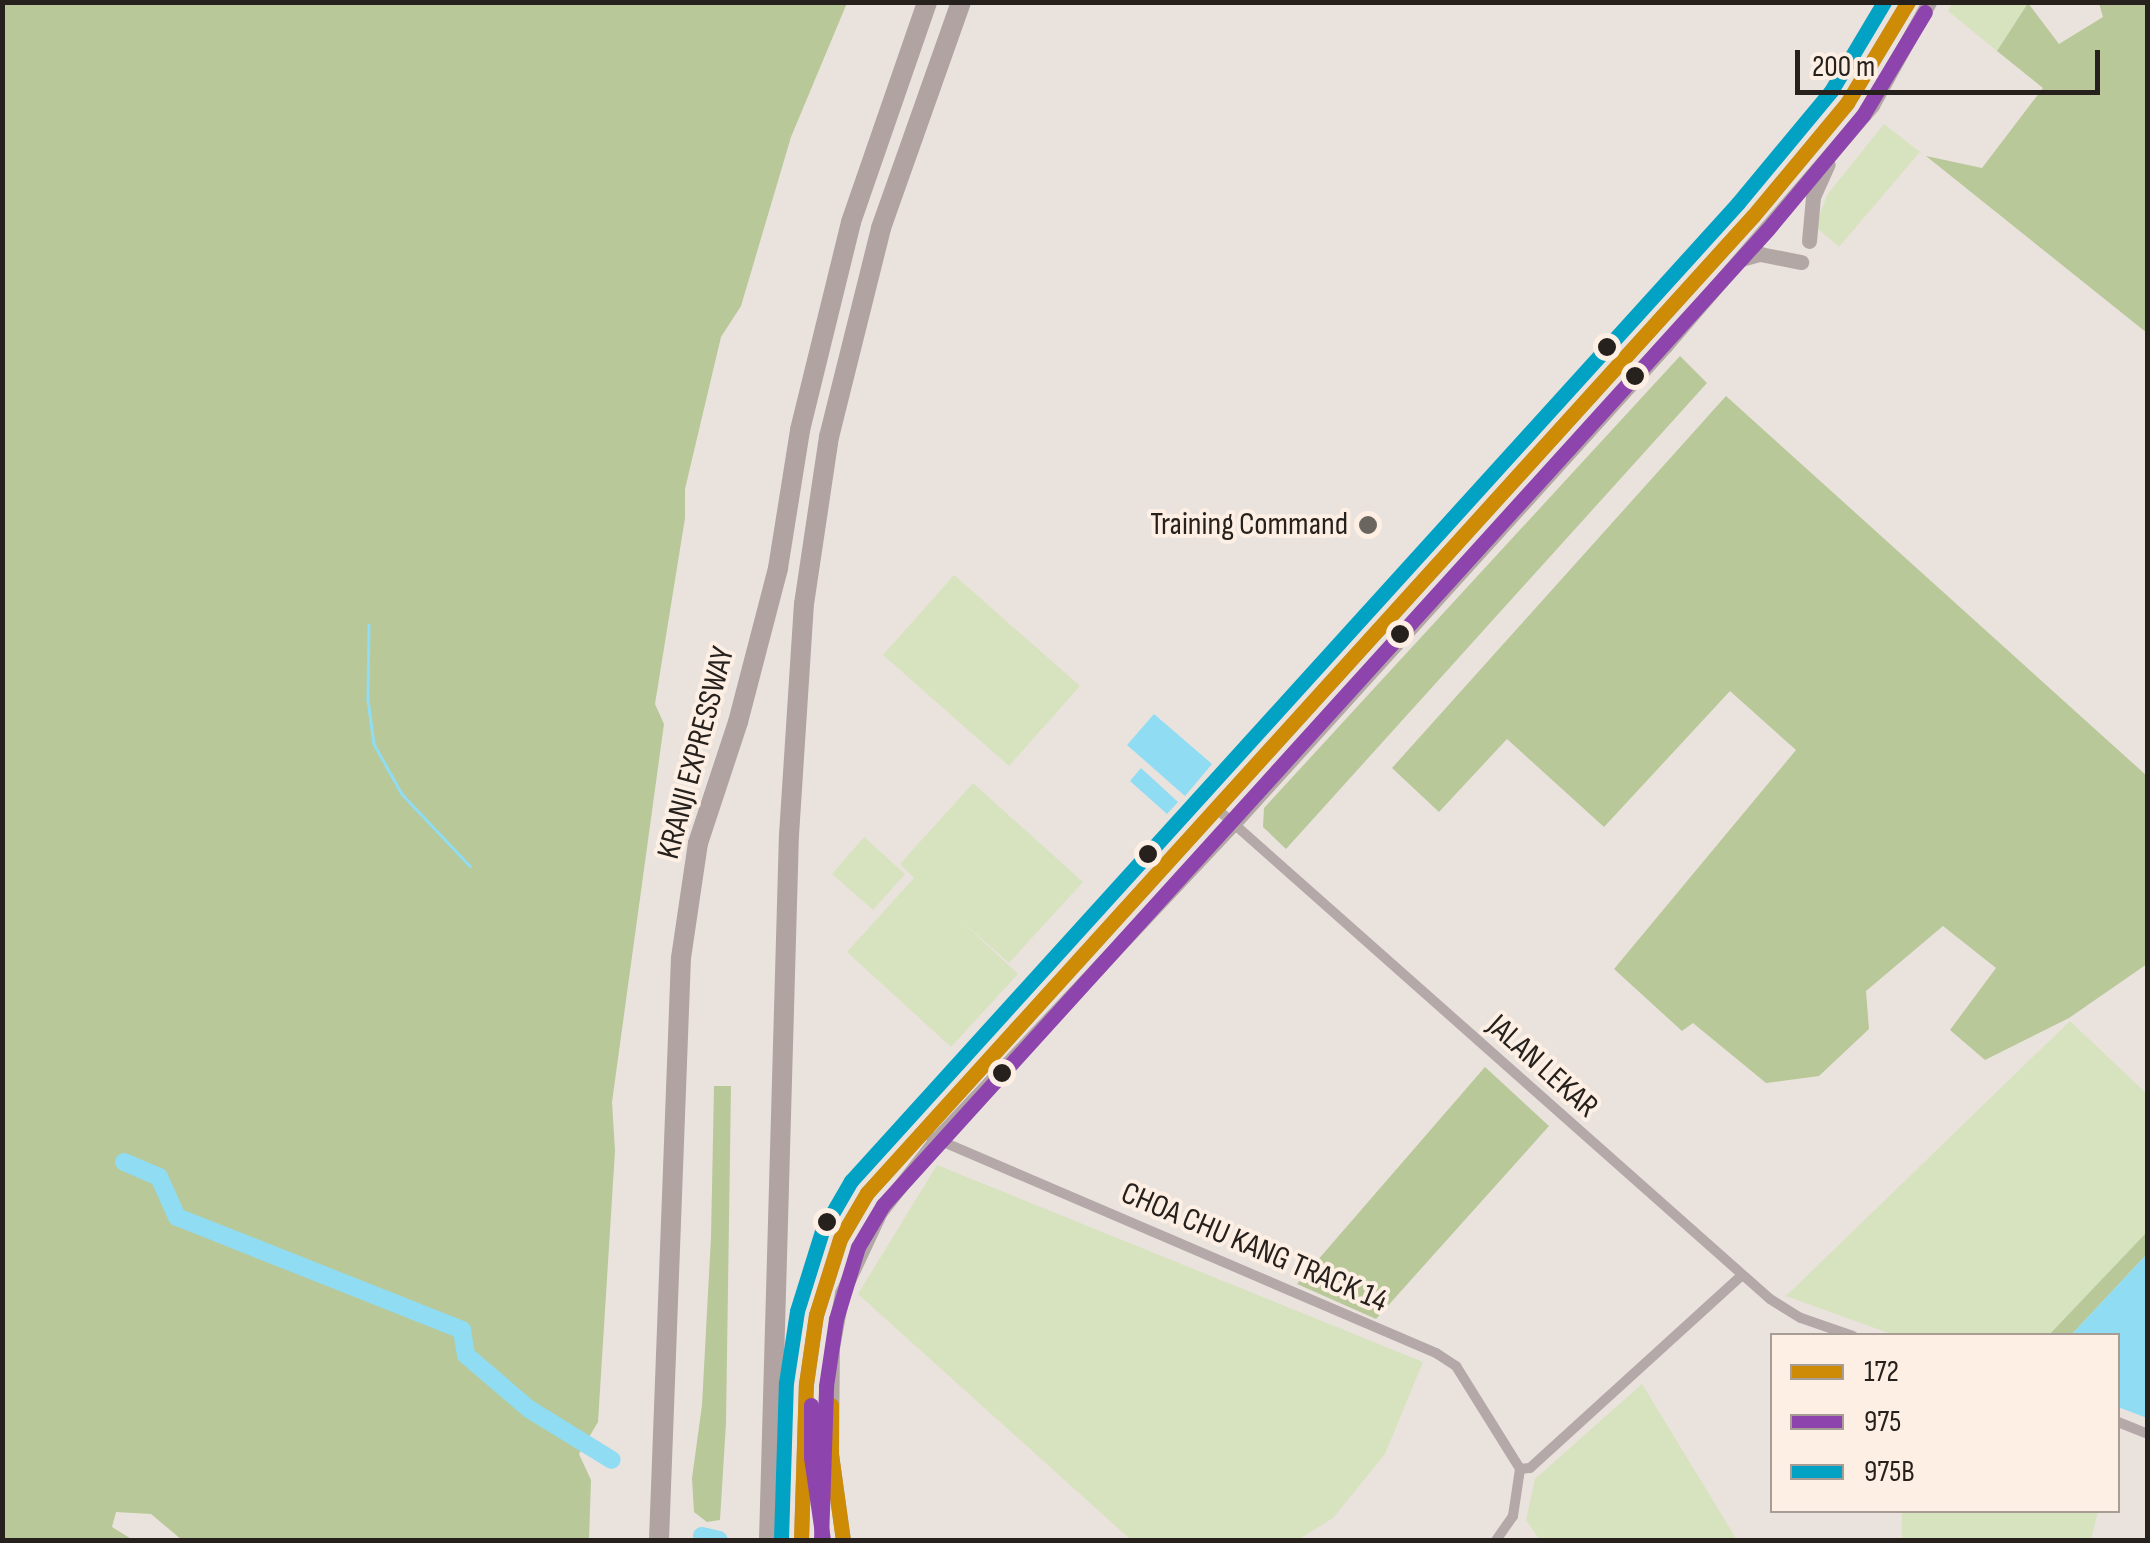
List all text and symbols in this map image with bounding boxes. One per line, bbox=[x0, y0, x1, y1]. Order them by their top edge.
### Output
scale bar bbox=[1800, 30, 2105, 92]
text: 200 m bbox=[1812, 49, 1875, 85]
unlabelled marker bbox=[1597, 337, 1617, 357]
unlabelled marker bbox=[1625, 366, 1645, 386]
place label: Training Command bbox=[1150, 506, 1348, 544]
marker: Training Command bbox=[1357, 514, 1379, 536]
unlabelled marker bbox=[1390, 624, 1410, 644]
street label: KRANJI EXPRESSWAY bbox=[650, 643, 744, 863]
unlabelled marker bbox=[1138, 844, 1158, 864]
street label: JALAN LEKAR bbox=[1479, 1007, 1605, 1127]
unlabelled marker bbox=[992, 1063, 1012, 1083]
street label: CHOA CHU KANG TRACK 14 bbox=[1115, 1175, 1393, 1321]
unlabelled marker bbox=[817, 1212, 837, 1232]
legend bbox=[1770, 1333, 2120, 1513]
text: 172 bbox=[1864, 1354, 1899, 1390]
text: 975 bbox=[1864, 1404, 1901, 1440]
text: 975B bbox=[1864, 1454, 1915, 1490]

